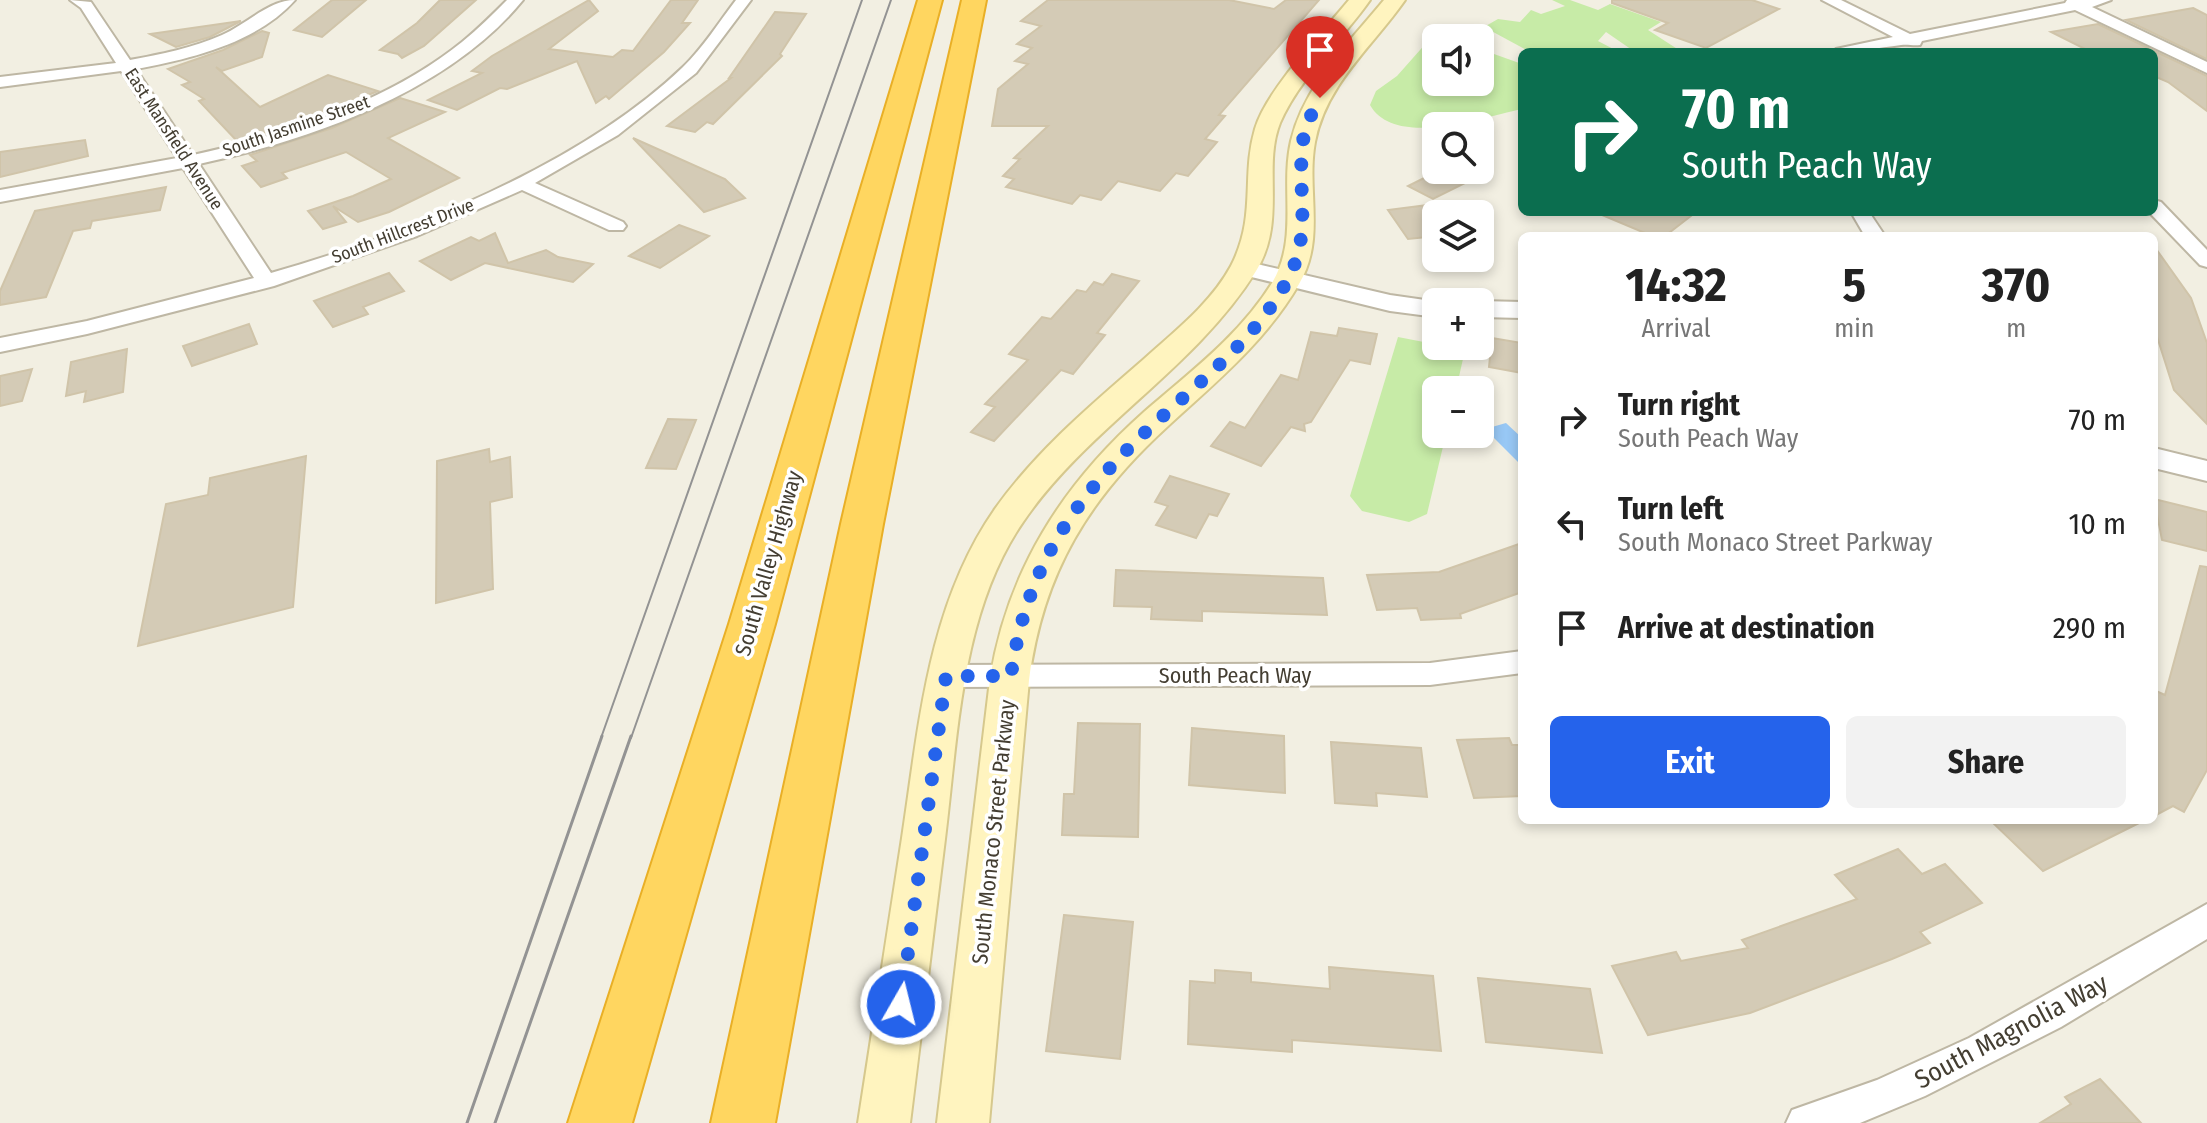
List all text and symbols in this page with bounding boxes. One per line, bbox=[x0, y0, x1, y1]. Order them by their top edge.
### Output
pin bbox=[1286, 16, 1354, 98]
map controls bbox=[1422, 24, 1494, 448]
button: sound bbox=[1422, 24, 1494, 96]
icon: arrive bbox=[1298, 28, 1342, 72]
street label: East Mansfield Avenue bbox=[120, 64, 228, 214]
text: 70 m bbox=[1682, 76, 1790, 143]
icon: right bbox=[1550, 80, 1654, 184]
street label: South Jasmine Street bbox=[220, 91, 372, 161]
button: search bbox=[1422, 112, 1494, 184]
text: South Peach Way bbox=[1682, 144, 1932, 188]
street label: South Hillcrest Drive bbox=[329, 194, 477, 268]
button: layers bbox=[1422, 200, 1494, 272]
text: 14:32 bbox=[1625, 256, 1727, 314]
text: 5 bbox=[1842, 256, 1866, 314]
text: 370 bbox=[1982, 256, 2051, 314]
button: + bbox=[1422, 288, 1494, 360]
text: Arrival bbox=[1642, 313, 1711, 344]
text: min bbox=[1834, 313, 1874, 344]
text: m bbox=[2006, 313, 2026, 344]
button: − bbox=[1422, 376, 1494, 448]
text: Turn right bbox=[1618, 387, 1740, 423]
icon: right bbox=[1550, 398, 1594, 442]
text: 70 m bbox=[2068, 402, 2126, 438]
text: South Peach Way bbox=[1618, 423, 1798, 454]
street label: South Valley Highway bbox=[729, 467, 808, 659]
text: Turn left bbox=[1618, 491, 1724, 527]
icon: left bbox=[1550, 502, 1594, 546]
text: 10 m bbox=[2069, 506, 2126, 542]
text: South Monaco Street Parkway bbox=[1618, 527, 1932, 558]
icon: arrive bbox=[1550, 606, 1594, 650]
text: Arrive at destination bbox=[1618, 610, 1875, 646]
text: 290 m bbox=[2053, 610, 2126, 646]
street label: South Peach Way bbox=[1159, 662, 1311, 689]
street label: South Monaco Street Parkway bbox=[966, 698, 1021, 966]
button: Exit bbox=[1550, 716, 1830, 808]
button: Share bbox=[1846, 716, 2126, 808]
position arrow bbox=[859, 962, 943, 1046]
street label: South Magnolia Way bbox=[1909, 967, 2113, 1095]

